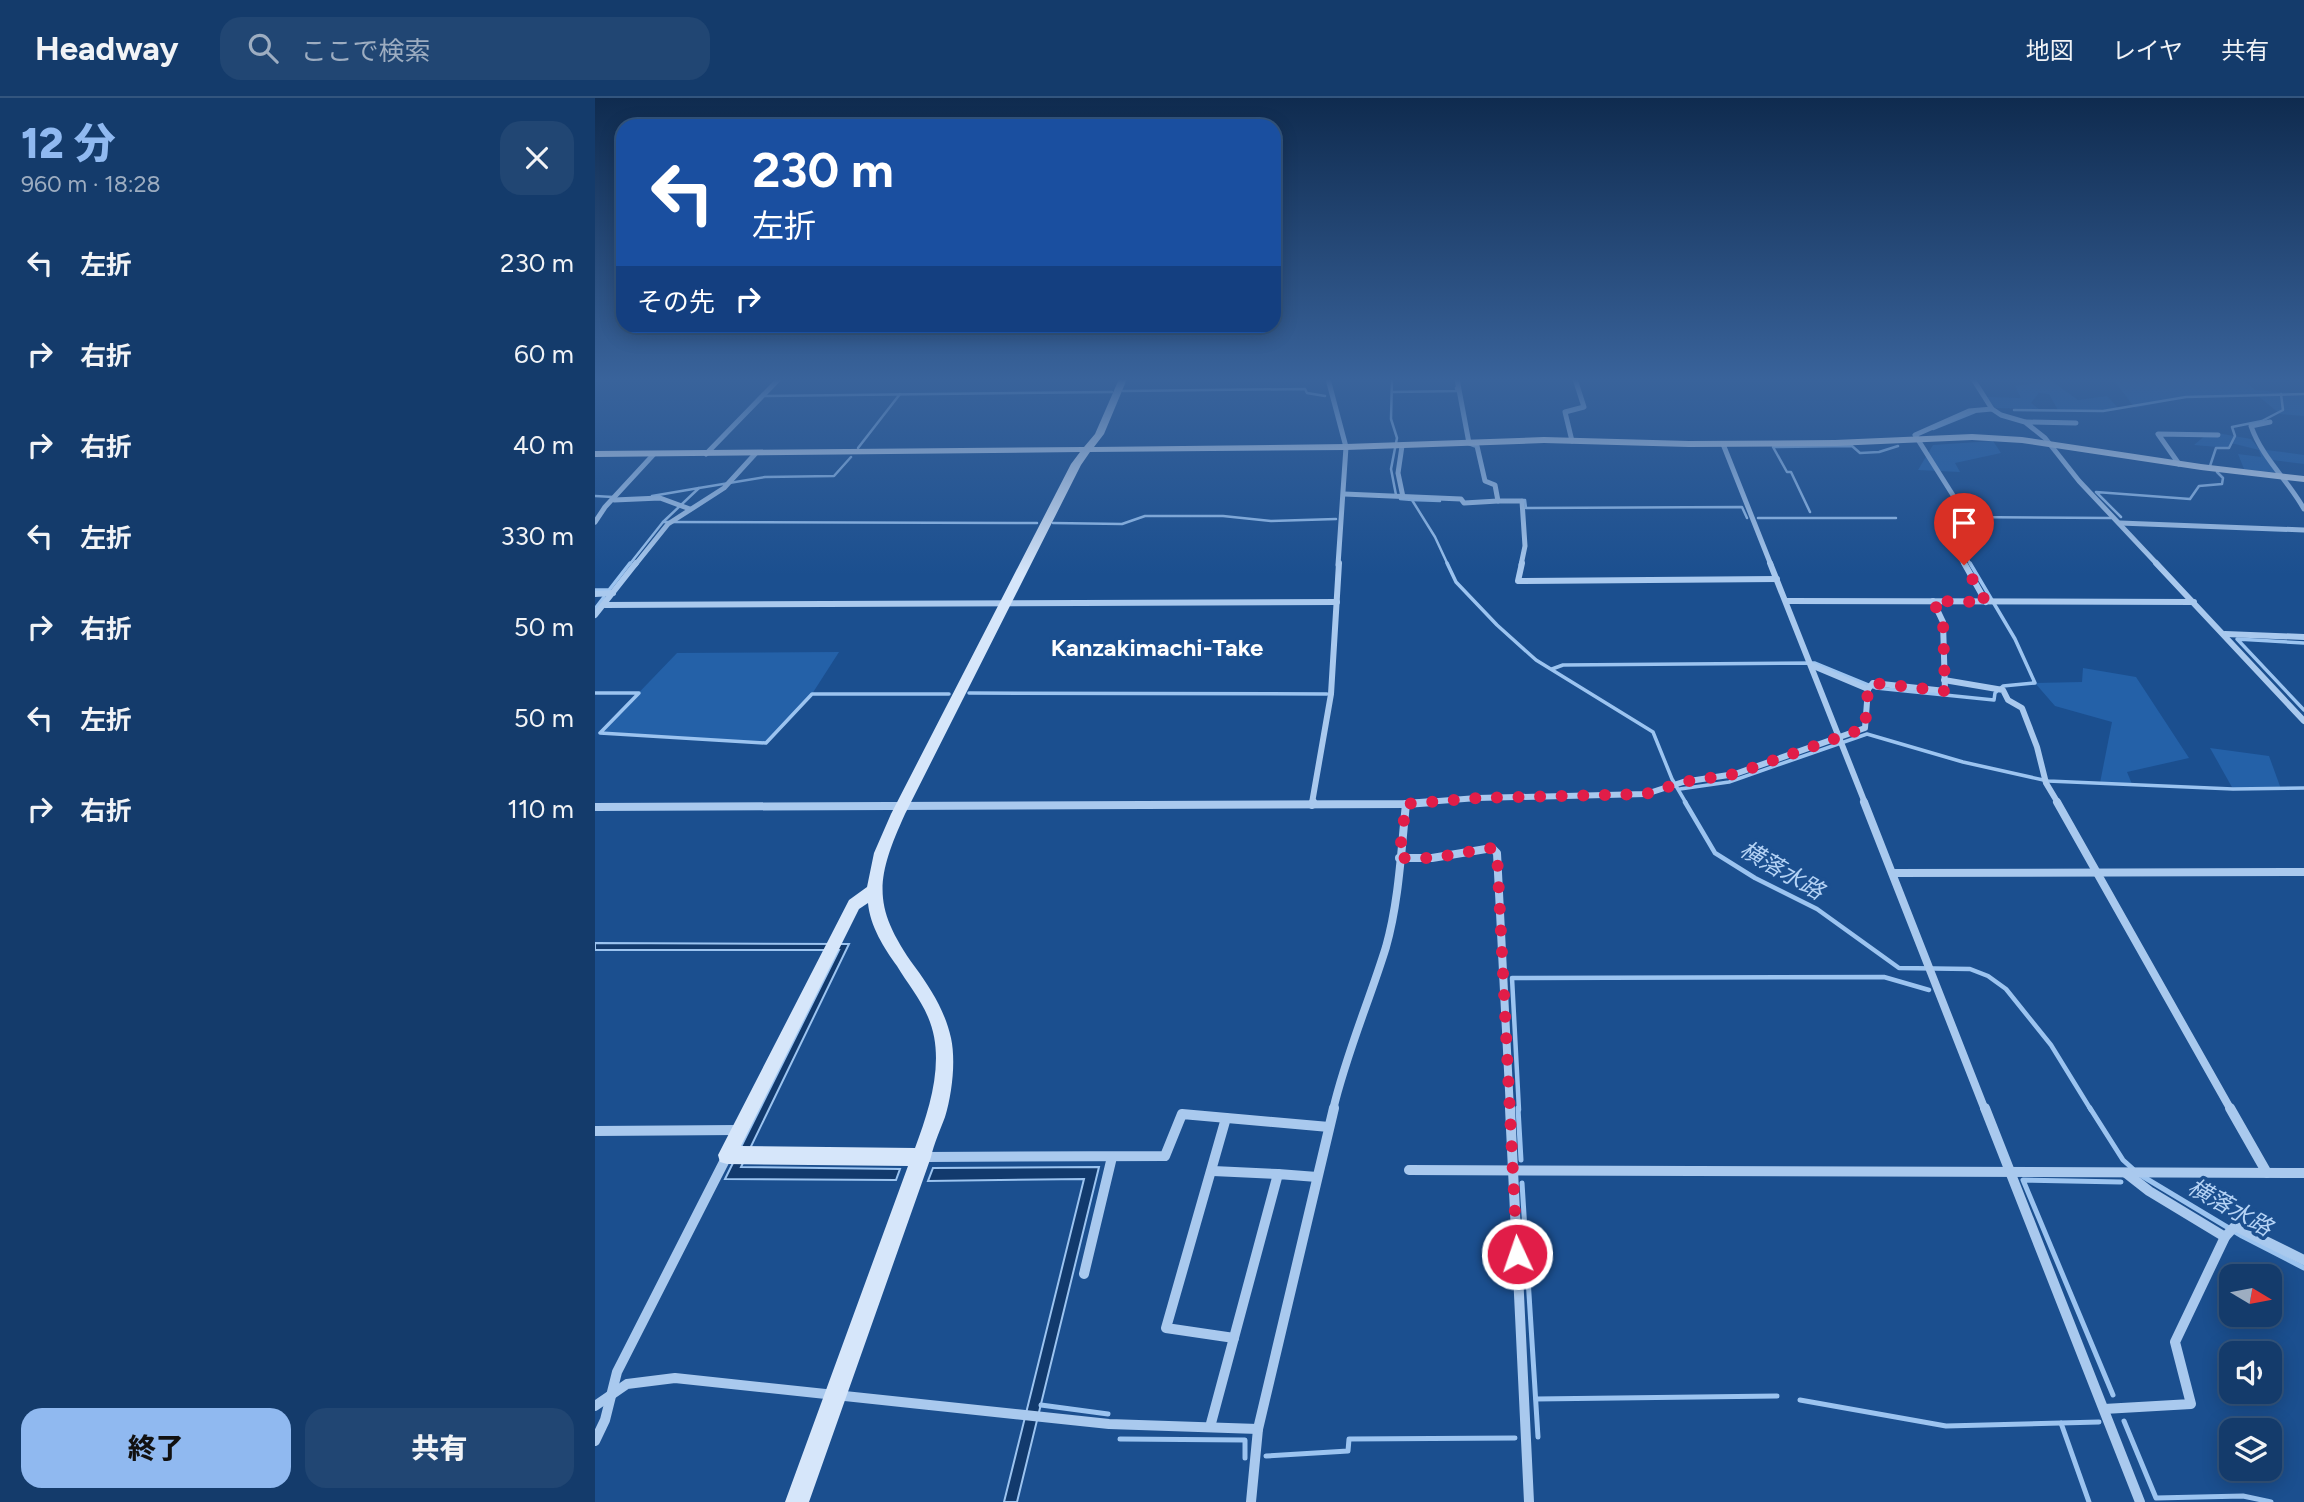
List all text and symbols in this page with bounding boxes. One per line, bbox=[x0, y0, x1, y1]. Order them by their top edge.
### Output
search box bbox=[220, 17, 710, 80]
text: Headway bbox=[35, 29, 178, 68]
icon: search bbox=[244, 29, 282, 67]
text: ここで検索 bbox=[300, 35, 430, 67]
text: 地図 bbox=[2026, 36, 2074, 65]
text: レイヤ bbox=[2112, 36, 2183, 65]
text: 共有 bbox=[2221, 36, 2269, 65]
text: 12 分 bbox=[21, 118, 115, 169]
button: close bbox=[500, 121, 574, 195]
text: 230 m bbox=[752, 140, 894, 199]
icon: left bbox=[637, 147, 728, 238]
text: 960 m · 18:28 bbox=[21, 170, 161, 198]
text: 左折 bbox=[752, 207, 816, 245]
icon: left bbox=[21, 244, 59, 282]
text: 230 m bbox=[500, 247, 574, 279]
text: 左折 bbox=[80, 249, 132, 281]
icon: right bbox=[729, 280, 767, 318]
text: その先 bbox=[637, 286, 715, 318]
icon: right bbox=[21, 335, 59, 373]
text: 60 m bbox=[514, 338, 574, 370]
text: 右折 bbox=[80, 340, 132, 372]
icon: right bbox=[21, 426, 59, 464]
text: 40 m bbox=[513, 429, 574, 461]
text: 右折 bbox=[80, 431, 132, 463]
pin bbox=[1934, 493, 1994, 565]
icon: arrive bbox=[1945, 504, 1983, 542]
icon: left bbox=[21, 517, 59, 555]
text: 330 m bbox=[500, 520, 574, 552]
text: 左折 bbox=[80, 522, 132, 554]
icon: right bbox=[21, 608, 59, 646]
text: 50 m bbox=[514, 611, 574, 643]
text: 右折 bbox=[80, 613, 132, 645]
district label: Kanzakimachi-Take bbox=[1051, 633, 1263, 662]
icon: left bbox=[21, 699, 59, 737]
text: 50 m bbox=[514, 702, 574, 734]
text: 左折 bbox=[80, 704, 132, 736]
icon: right bbox=[21, 790, 59, 828]
text: 110 m bbox=[507, 793, 574, 825]
text: 右折 bbox=[80, 795, 132, 827]
water label: 横落水路 bbox=[1735, 835, 1831, 906]
water label: 横落水路 bbox=[2183, 1172, 2279, 1243]
position arrow bbox=[1480, 1217, 1554, 1291]
north arrow bbox=[2219, 1264, 2282, 1326]
map controls bbox=[2219, 1264, 2282, 1481]
button: sound bbox=[2219, 1341, 2282, 1404]
button: 終了 bbox=[21, 1408, 291, 1488]
button: 共有 bbox=[305, 1408, 574, 1488]
button: layers bbox=[2219, 1418, 2282, 1481]

